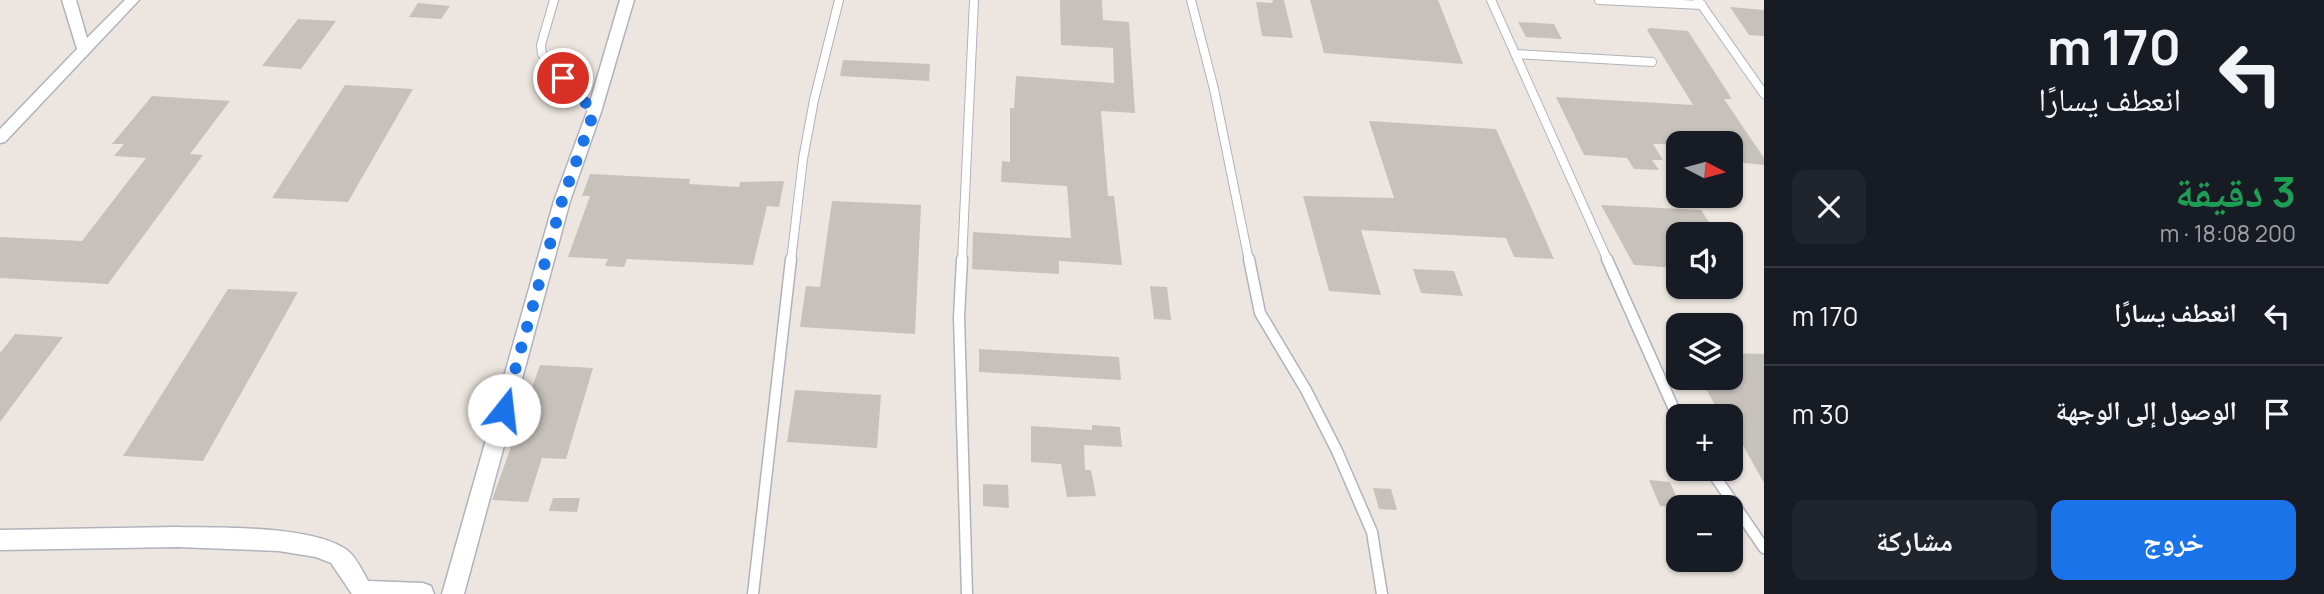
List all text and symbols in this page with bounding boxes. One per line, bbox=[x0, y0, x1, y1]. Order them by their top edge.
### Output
text: 170 m bbox=[2047, 13, 2181, 80]
icon: left bbox=[2205, 28, 2296, 119]
pin bbox=[533, 48, 593, 108]
icon: arrive bbox=[544, 59, 582, 97]
text: انعطف يسارًا bbox=[2038, 77, 2181, 121]
north arrow bbox=[1666, 131, 1743, 208]
map controls bbox=[1666, 131, 1743, 572]
text: 3 دقيقة bbox=[2175, 162, 2296, 220]
button: close bbox=[1792, 170, 1866, 244]
text: 200 m · 18:08 bbox=[2160, 217, 2296, 249]
button: sound bbox=[1666, 222, 1743, 299]
text: انعطف يسارًا bbox=[2114, 294, 2237, 330]
icon: left bbox=[2258, 297, 2296, 335]
text: 170 m bbox=[1792, 298, 1858, 334]
button: layers bbox=[1666, 313, 1743, 390]
position arrow bbox=[467, 373, 541, 447]
text: الوصول إلى الوجهة bbox=[2056, 392, 2237, 428]
icon: arrive bbox=[2258, 395, 2296, 433]
text: 30 m bbox=[1792, 396, 1850, 432]
button: + bbox=[1666, 404, 1743, 481]
button: − bbox=[1666, 495, 1743, 572]
button: مشاركة bbox=[1792, 500, 2037, 580]
button: خروج bbox=[2051, 500, 2296, 580]

